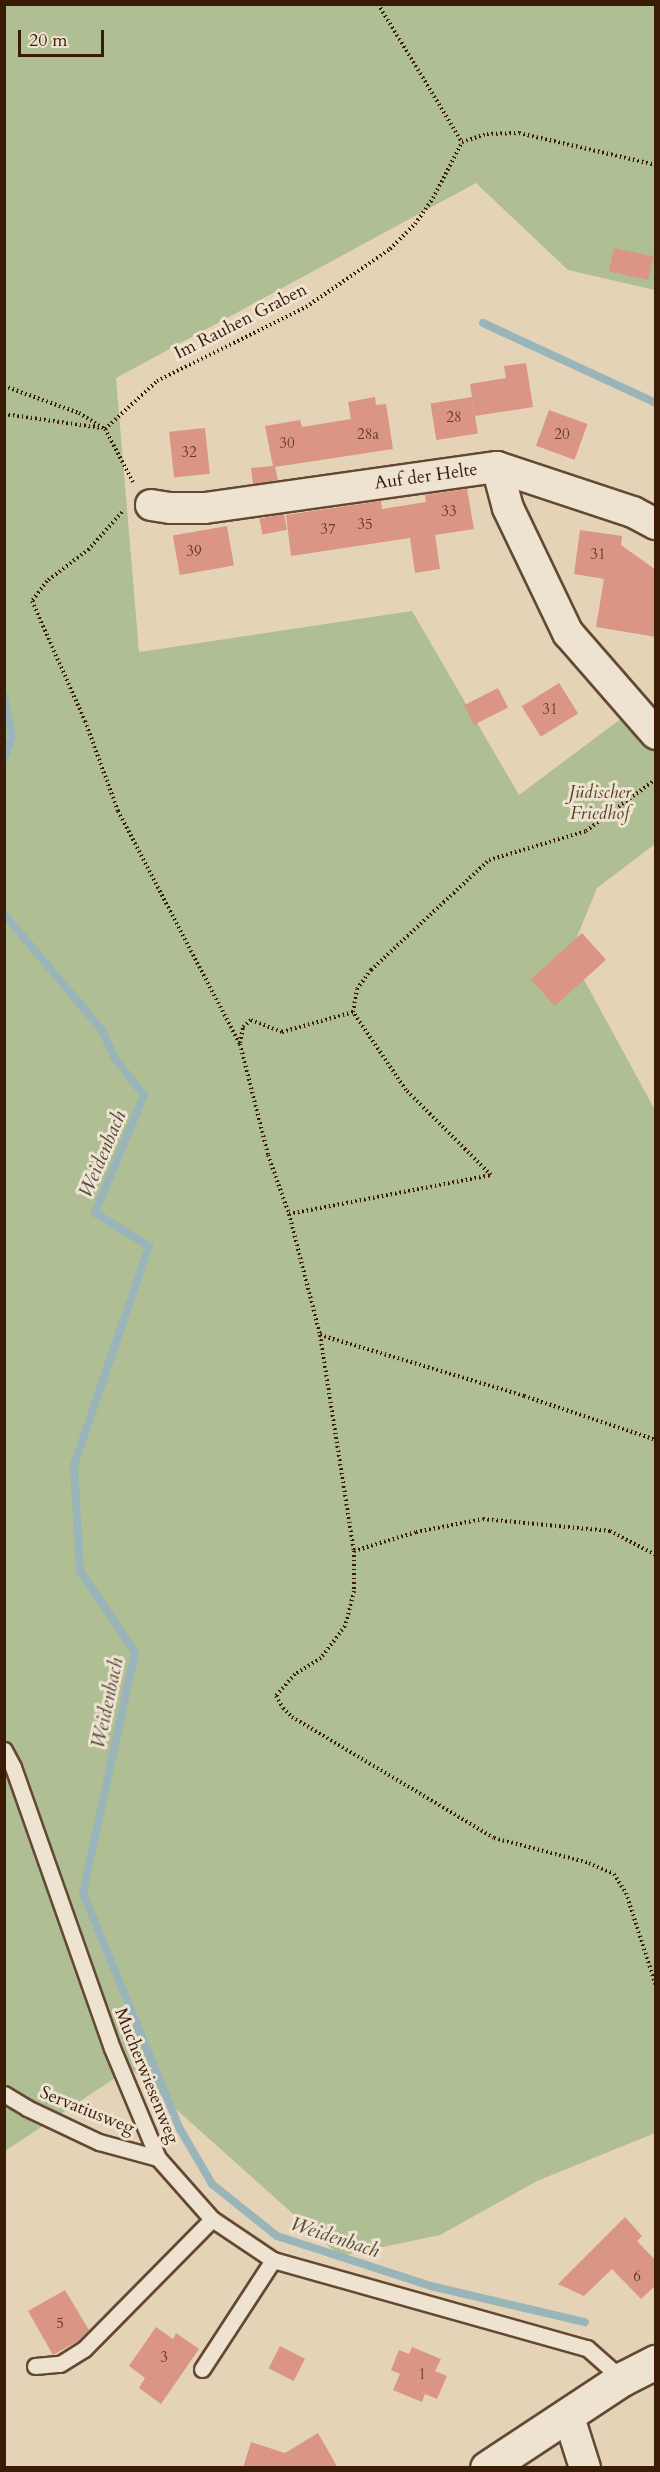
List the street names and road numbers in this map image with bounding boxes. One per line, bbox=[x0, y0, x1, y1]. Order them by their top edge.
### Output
street label: Im Rauhen Graben bbox=[171, 279, 311, 365]
street label: Auf der Helte bbox=[373, 459, 479, 495]
street label: Mucherwiesenweg bbox=[109, 2005, 183, 2147]
street label: Servatiusweg bbox=[37, 2082, 137, 2140]

